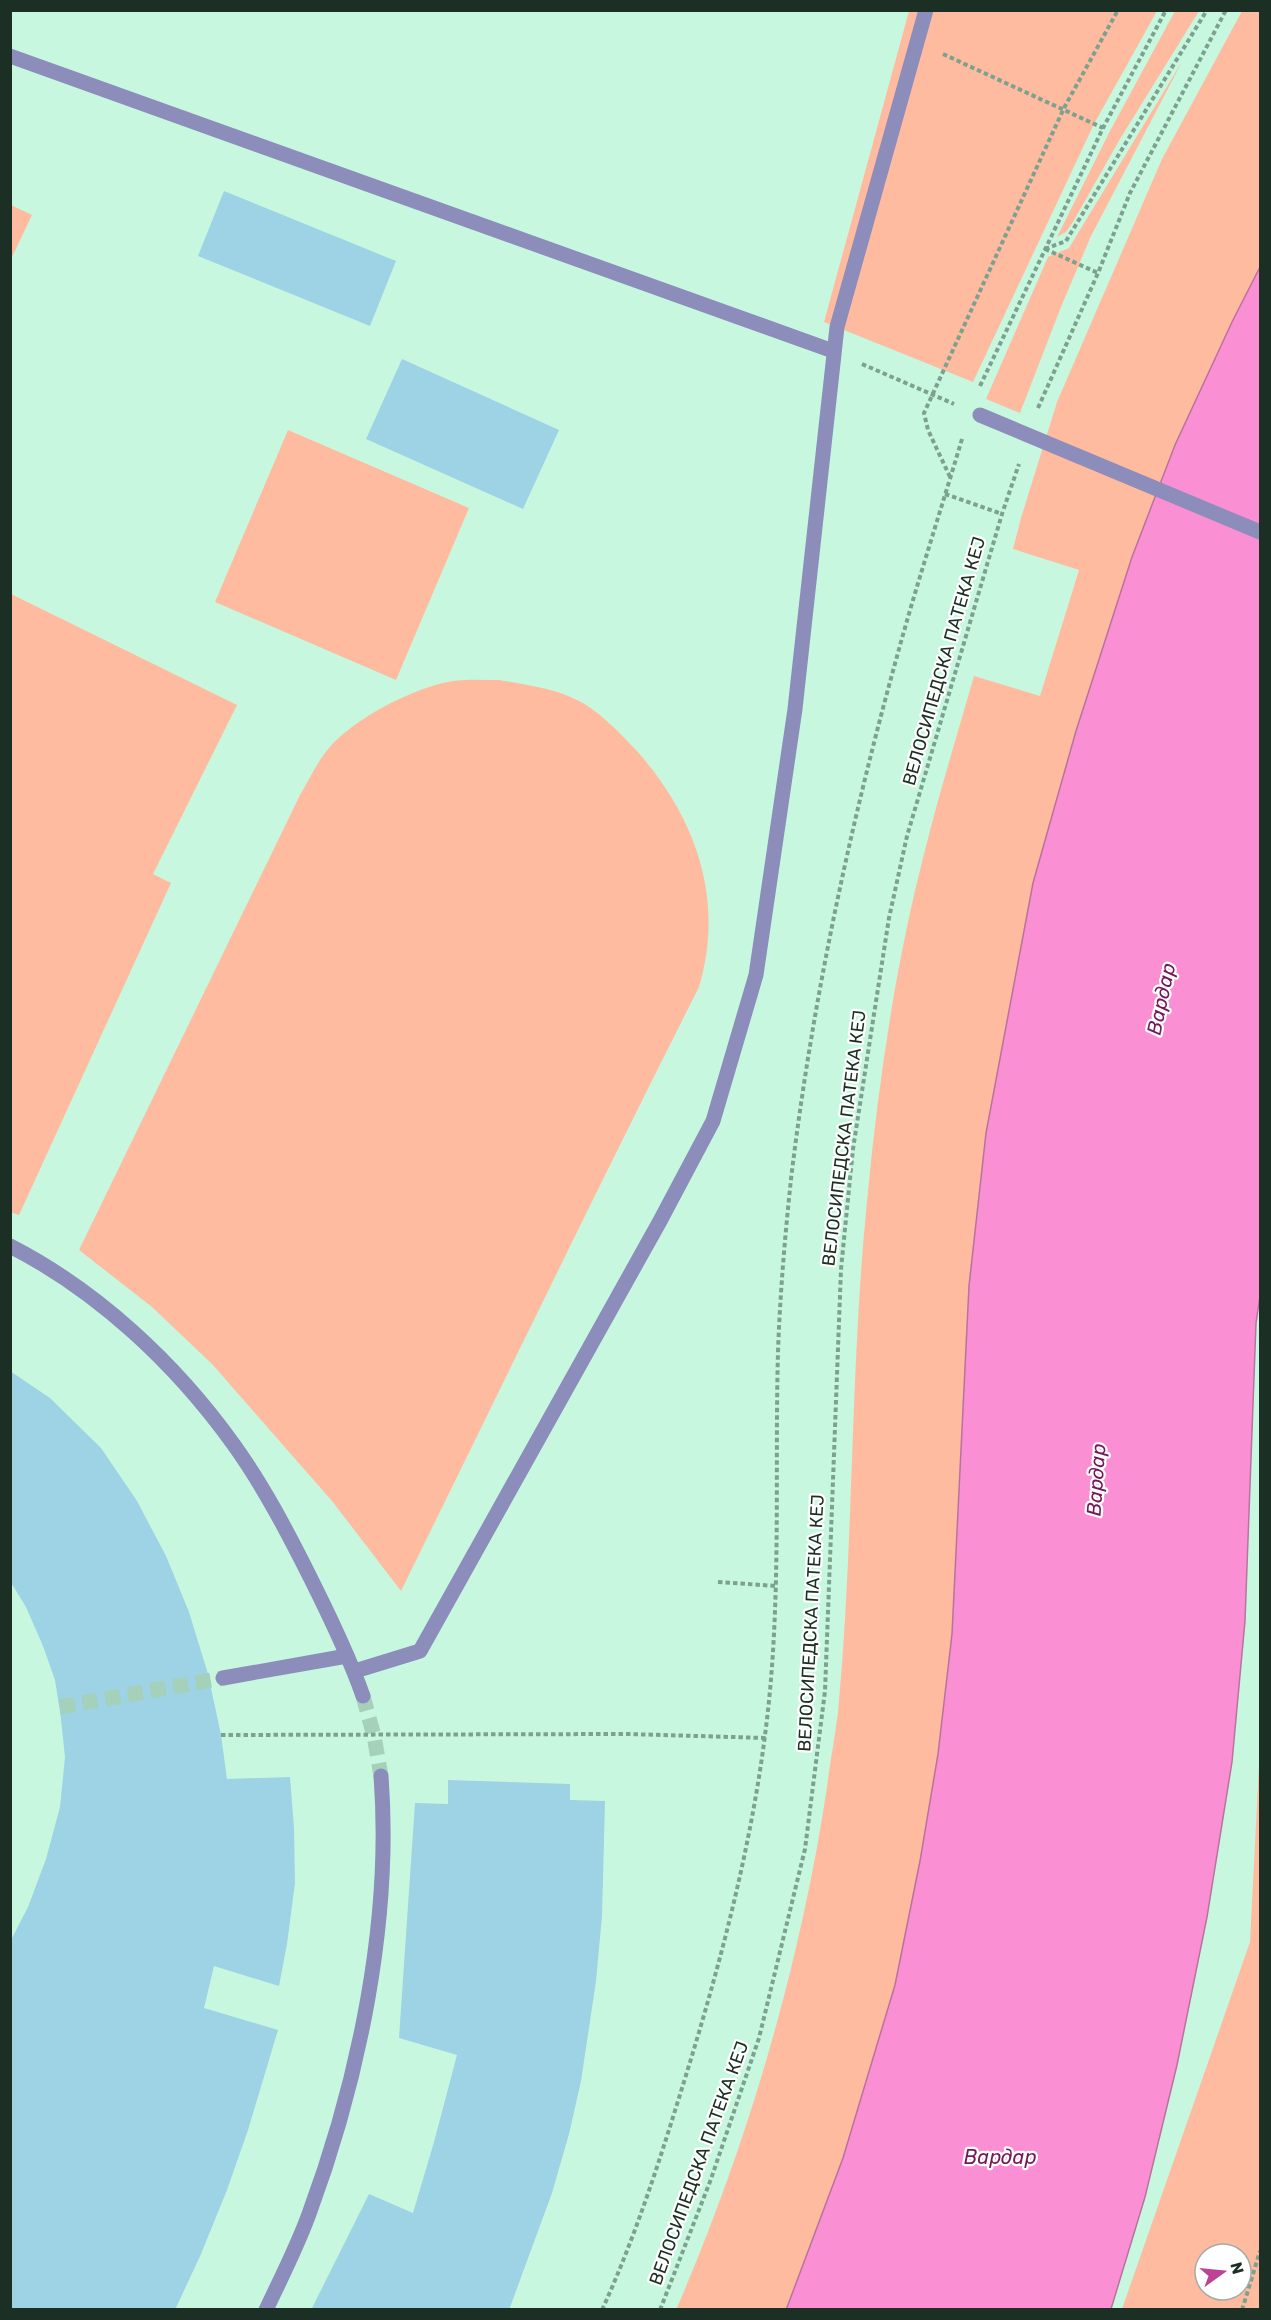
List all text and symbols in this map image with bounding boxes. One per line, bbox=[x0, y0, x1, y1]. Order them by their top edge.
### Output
street label: ВЕЛОСИПЕДСКА ПАТЕКА КЕЈ bbox=[898, 534, 990, 788]
water label: Вардар bbox=[1142, 961, 1180, 1037]
street label: ВЕЛОСИПЕДСКА ПАТЕКА КЕЈ bbox=[817, 1009, 871, 1267]
water label: Вардар bbox=[1082, 1443, 1111, 1517]
street label: ВЕЛОСИПЕДСКА ПАТЕКА КЕЈ bbox=[793, 1494, 829, 1752]
street label: ВЕЛОСИПЕДСКА ПАТЕКА КЕЈ bbox=[645, 2038, 753, 2288]
water label: Вардар bbox=[964, 2145, 1036, 2169]
north arrow bbox=[1193, 2242, 1253, 2302]
text: N bbox=[1226, 2260, 1248, 2276]

